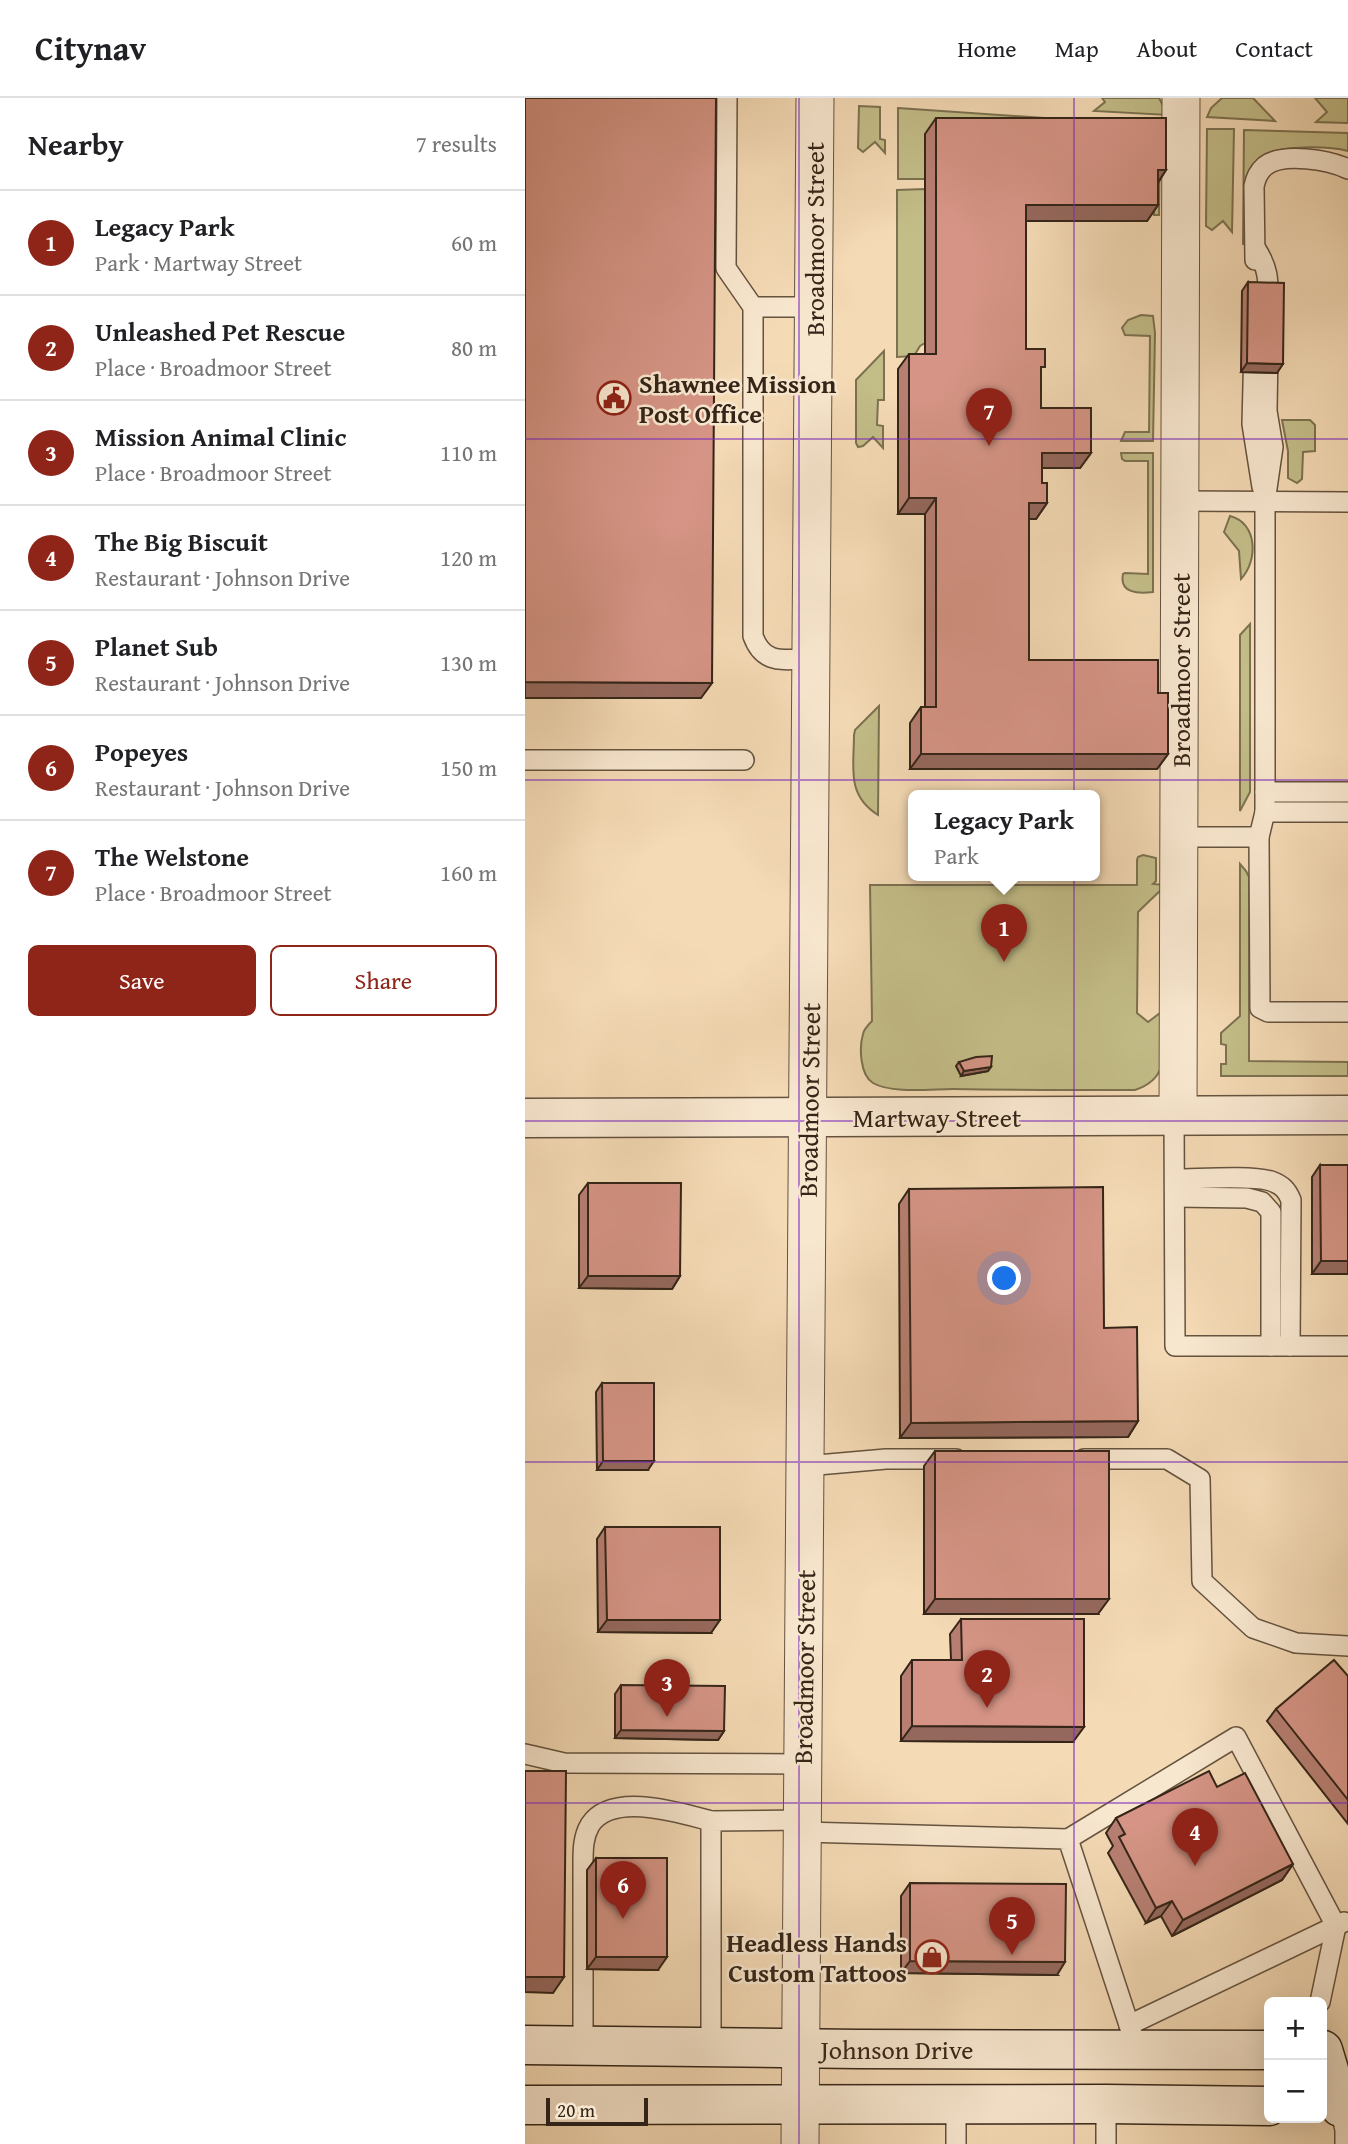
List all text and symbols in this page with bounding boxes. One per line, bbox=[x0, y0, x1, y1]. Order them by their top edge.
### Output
text: Citynav bbox=[35, 24, 146, 72]
text: Home bbox=[958, 31, 1017, 66]
text: Map bbox=[1055, 31, 1099, 66]
text: About bbox=[1137, 31, 1197, 66]
text: Contact bbox=[1235, 31, 1313, 66]
text: Nearby bbox=[28, 122, 124, 166]
text: 7 results bbox=[416, 127, 497, 160]
street label: Broadmoor Street bbox=[795, 142, 834, 336]
text: Legacy Park bbox=[95, 207, 235, 246]
text: 1 bbox=[45, 226, 57, 259]
text: 60 m bbox=[451, 226, 497, 259]
text: Park · Martway Street bbox=[95, 246, 302, 279]
text: Unleashed Pet Rescue bbox=[95, 312, 345, 351]
text: 2 bbox=[45, 331, 57, 364]
text: 80 m bbox=[451, 331, 497, 364]
text: Place · Broadmoor Street bbox=[95, 351, 332, 384]
place label: Shawnee Mission Post Office bbox=[639, 364, 837, 433]
public building icon: Shawnee Mission Post Office bbox=[595, 379, 633, 417]
pin: 7 bbox=[966, 388, 1012, 446]
text: Mission Animal Clinic bbox=[95, 417, 346, 456]
text: 3 bbox=[45, 436, 57, 469]
text: 110 m bbox=[440, 436, 497, 469]
text: Place · Broadmoor Street bbox=[95, 456, 332, 489]
text: The Big Biscuit bbox=[95, 522, 268, 561]
text: 4 bbox=[45, 541, 57, 574]
text: 120 m bbox=[440, 541, 497, 574]
text: Restaurant · Johnson Drive bbox=[95, 561, 350, 594]
street label: Broadmoor Street bbox=[1161, 573, 1200, 767]
text: Planet Sub bbox=[95, 627, 218, 666]
text: 5 bbox=[45, 646, 57, 679]
text: 130 m bbox=[440, 646, 497, 679]
text: Restaurant · Johnson Drive bbox=[95, 666, 350, 699]
text: Popeyes bbox=[95, 732, 188, 771]
text: 6 bbox=[45, 751, 57, 784]
text: 150 m bbox=[440, 751, 497, 784]
text: Restaurant · Johnson Drive bbox=[95, 771, 350, 804]
popup bbox=[908, 790, 1100, 881]
text: Legacy Park bbox=[934, 800, 1074, 839]
text: The Welstone bbox=[95, 837, 249, 876]
text: Park bbox=[934, 839, 979, 872]
text: 7 bbox=[45, 856, 57, 889]
text: 160 m bbox=[440, 856, 497, 889]
text: Place · Broadmoor Street bbox=[95, 876, 332, 909]
pin: 1 bbox=[981, 904, 1027, 962]
button: Save bbox=[28, 945, 256, 1016]
button: Share bbox=[270, 945, 497, 1016]
street label: Broadmoor Street bbox=[788, 1002, 830, 1198]
street label: Martway Street bbox=[853, 1098, 1021, 1137]
your location bbox=[987, 1261, 1021, 1295]
street label: Broadmoor Street bbox=[783, 1569, 825, 1765]
pin: 2 bbox=[964, 1650, 1010, 1708]
pin: 3 bbox=[644, 1659, 690, 1717]
pin: 4 bbox=[1172, 1808, 1218, 1866]
pin: 6 bbox=[600, 1861, 646, 1919]
pin: 5 bbox=[989, 1897, 1035, 1955]
place label: Headless Hands Custom Tattoos bbox=[726, 1923, 907, 1992]
shop icon: Headless Hands Custom Tattoos bbox=[913, 1938, 951, 1976]
map controls bbox=[1264, 1997, 1327, 2123]
button: + bbox=[1264, 1997, 1327, 2060]
street label: Johnson Drive bbox=[818, 2030, 973, 2069]
button: − bbox=[1264, 2060, 1327, 2123]
scale bar bbox=[546, 2095, 647, 2127]
text: 20 m bbox=[557, 2096, 595, 2124]

